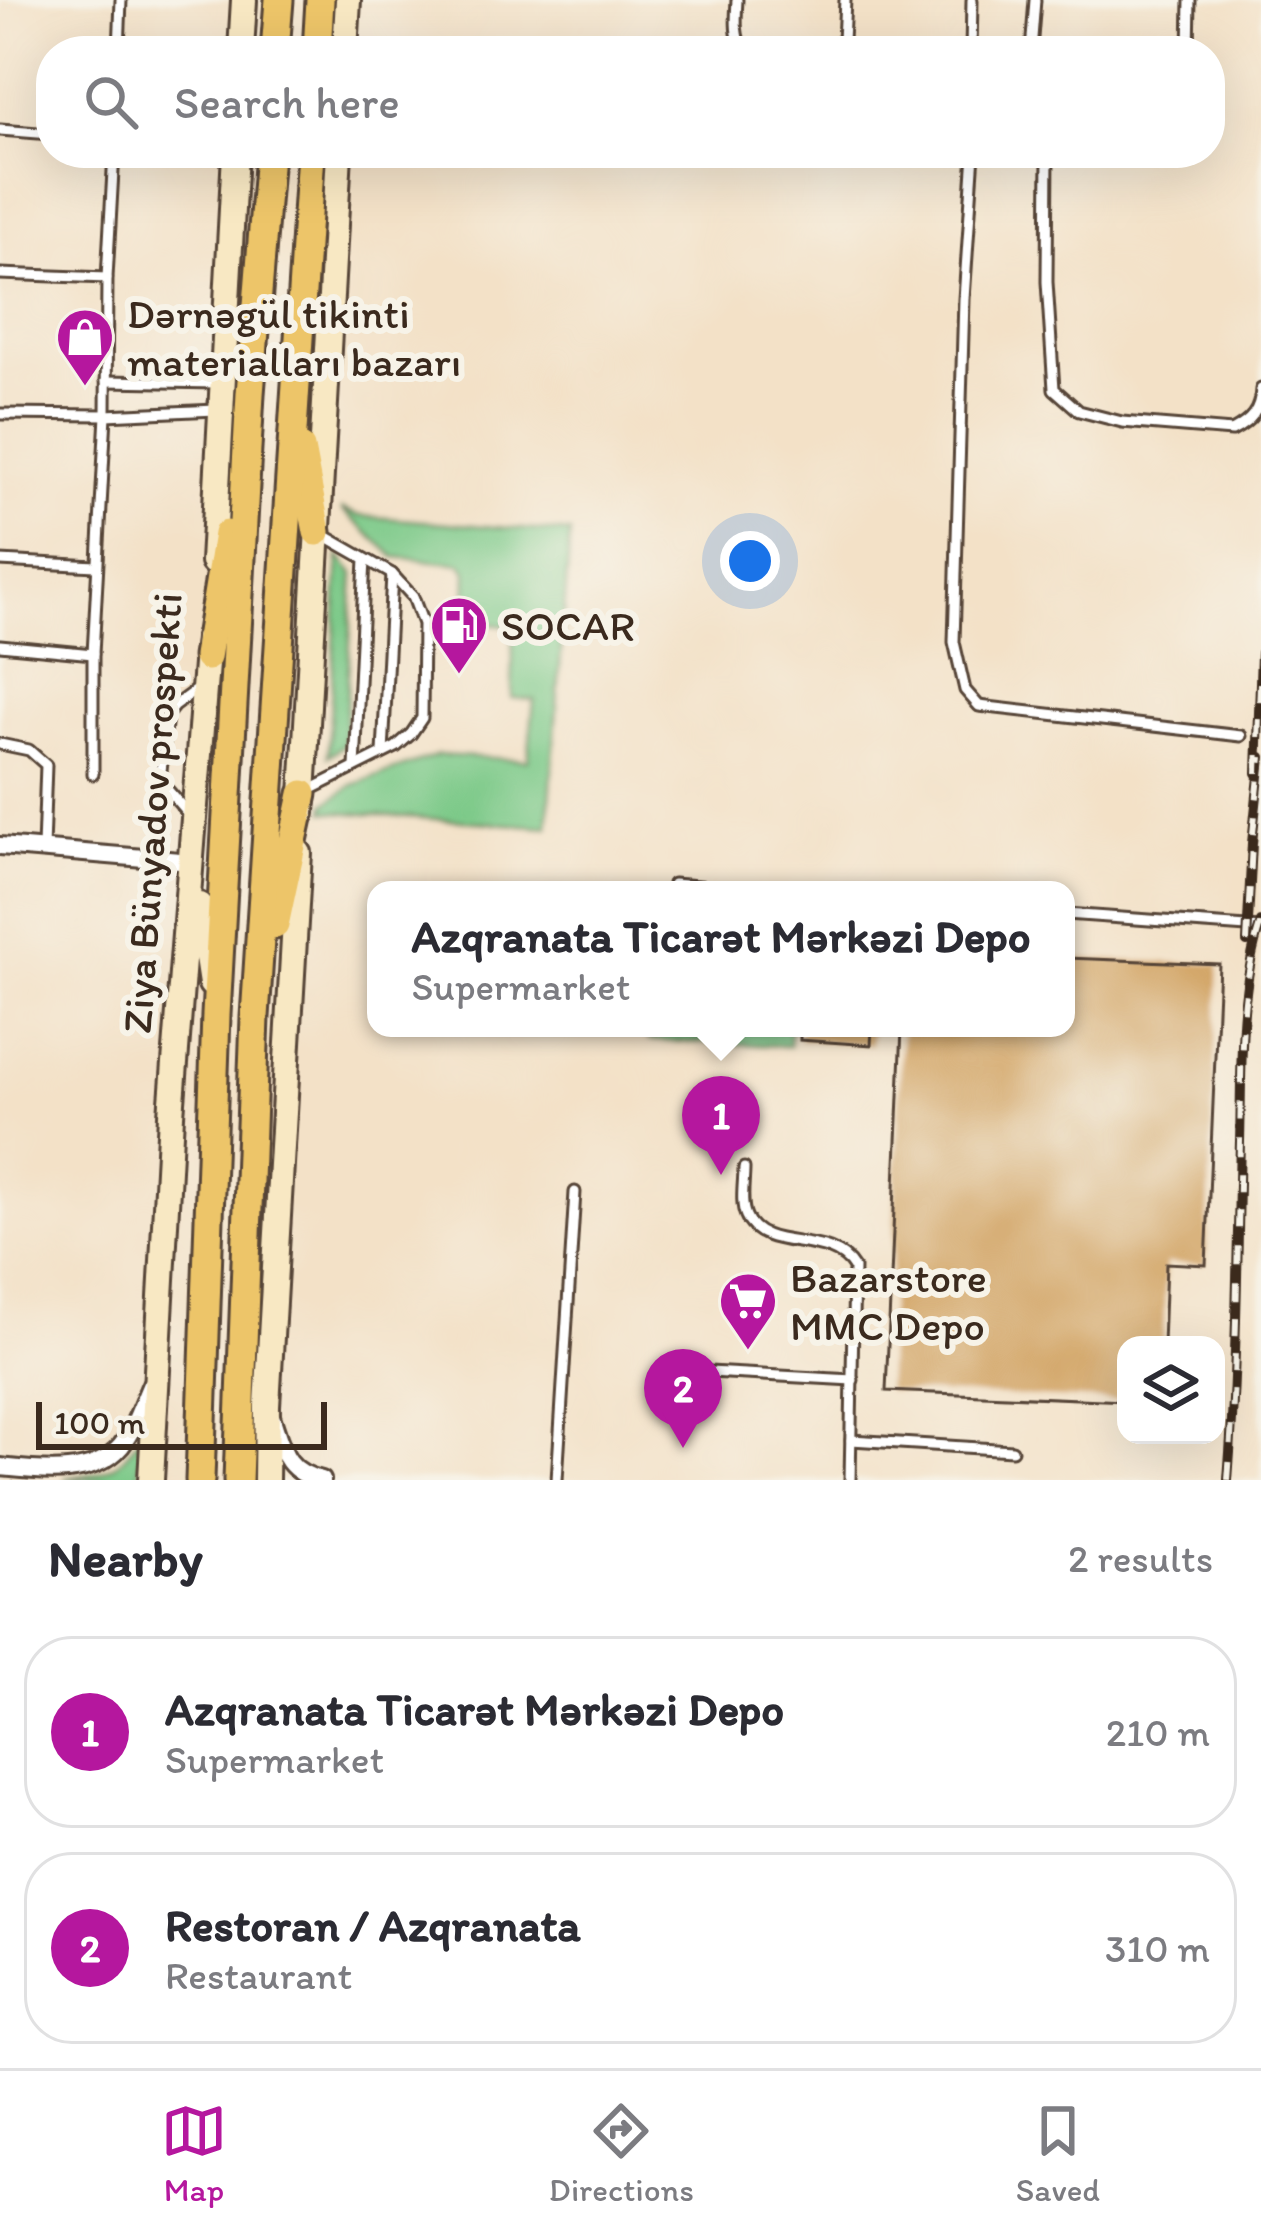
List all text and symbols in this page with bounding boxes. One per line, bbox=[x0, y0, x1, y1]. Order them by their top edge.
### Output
search box bbox=[36, 36, 1225, 168]
icon: search bbox=[78, 69, 144, 135]
text: Search here bbox=[174, 75, 400, 129]
place label: Dərnəgül tikinti materialları bazarı bbox=[127, 288, 461, 387]
shop icon: Dərnəgül tikinti materialları bazarı bbox=[54, 306, 116, 388]
your location bbox=[720, 531, 780, 591]
street label: Ziya Bünyadov prospekti bbox=[111, 591, 193, 1035]
fuel station icon: SOCAR bbox=[428, 594, 490, 676]
place label: SOCAR bbox=[501, 600, 635, 651]
popup bbox=[367, 881, 1075, 1037]
text: Azqranata Ticarət Mərkəzi Depo bbox=[411, 909, 1031, 963]
text: Supermarket bbox=[411, 963, 631, 1010]
pin: 1 bbox=[682, 1076, 760, 1175]
place label: Bazarstore MMC Depo bbox=[790, 1252, 987, 1351]
supermarket icon: Bazarstore MMC Depo bbox=[717, 1270, 779, 1352]
map controls bbox=[1117, 1336, 1225, 1444]
button: layers bbox=[1117, 1336, 1225, 1444]
pin: 2 bbox=[644, 1349, 722, 1448]
scale bar bbox=[36, 1396, 327, 1449]
text: 100 m bbox=[54, 1403, 145, 1442]
text: Nearby bbox=[48, 1528, 203, 1589]
text: 2 results bbox=[1068, 1535, 1213, 1582]
text: Azqranata Ticarət Mərkəzi Depo bbox=[165, 1682, 784, 1736]
text: 1 bbox=[81, 1709, 99, 1756]
text: 210 m bbox=[1106, 1709, 1210, 1756]
text: Supermarket bbox=[165, 1736, 384, 1783]
text: Restoran / Azqranata bbox=[165, 1898, 581, 1952]
text: 2 bbox=[80, 1925, 100, 1972]
text: 310 m bbox=[1105, 1925, 1210, 1972]
text: Restaurant bbox=[165, 1952, 352, 1999]
tab: Map bbox=[161, 2098, 227, 2209]
tab: Directions bbox=[549, 2098, 694, 2209]
tab: Saved bbox=[1016, 2098, 1100, 2209]

